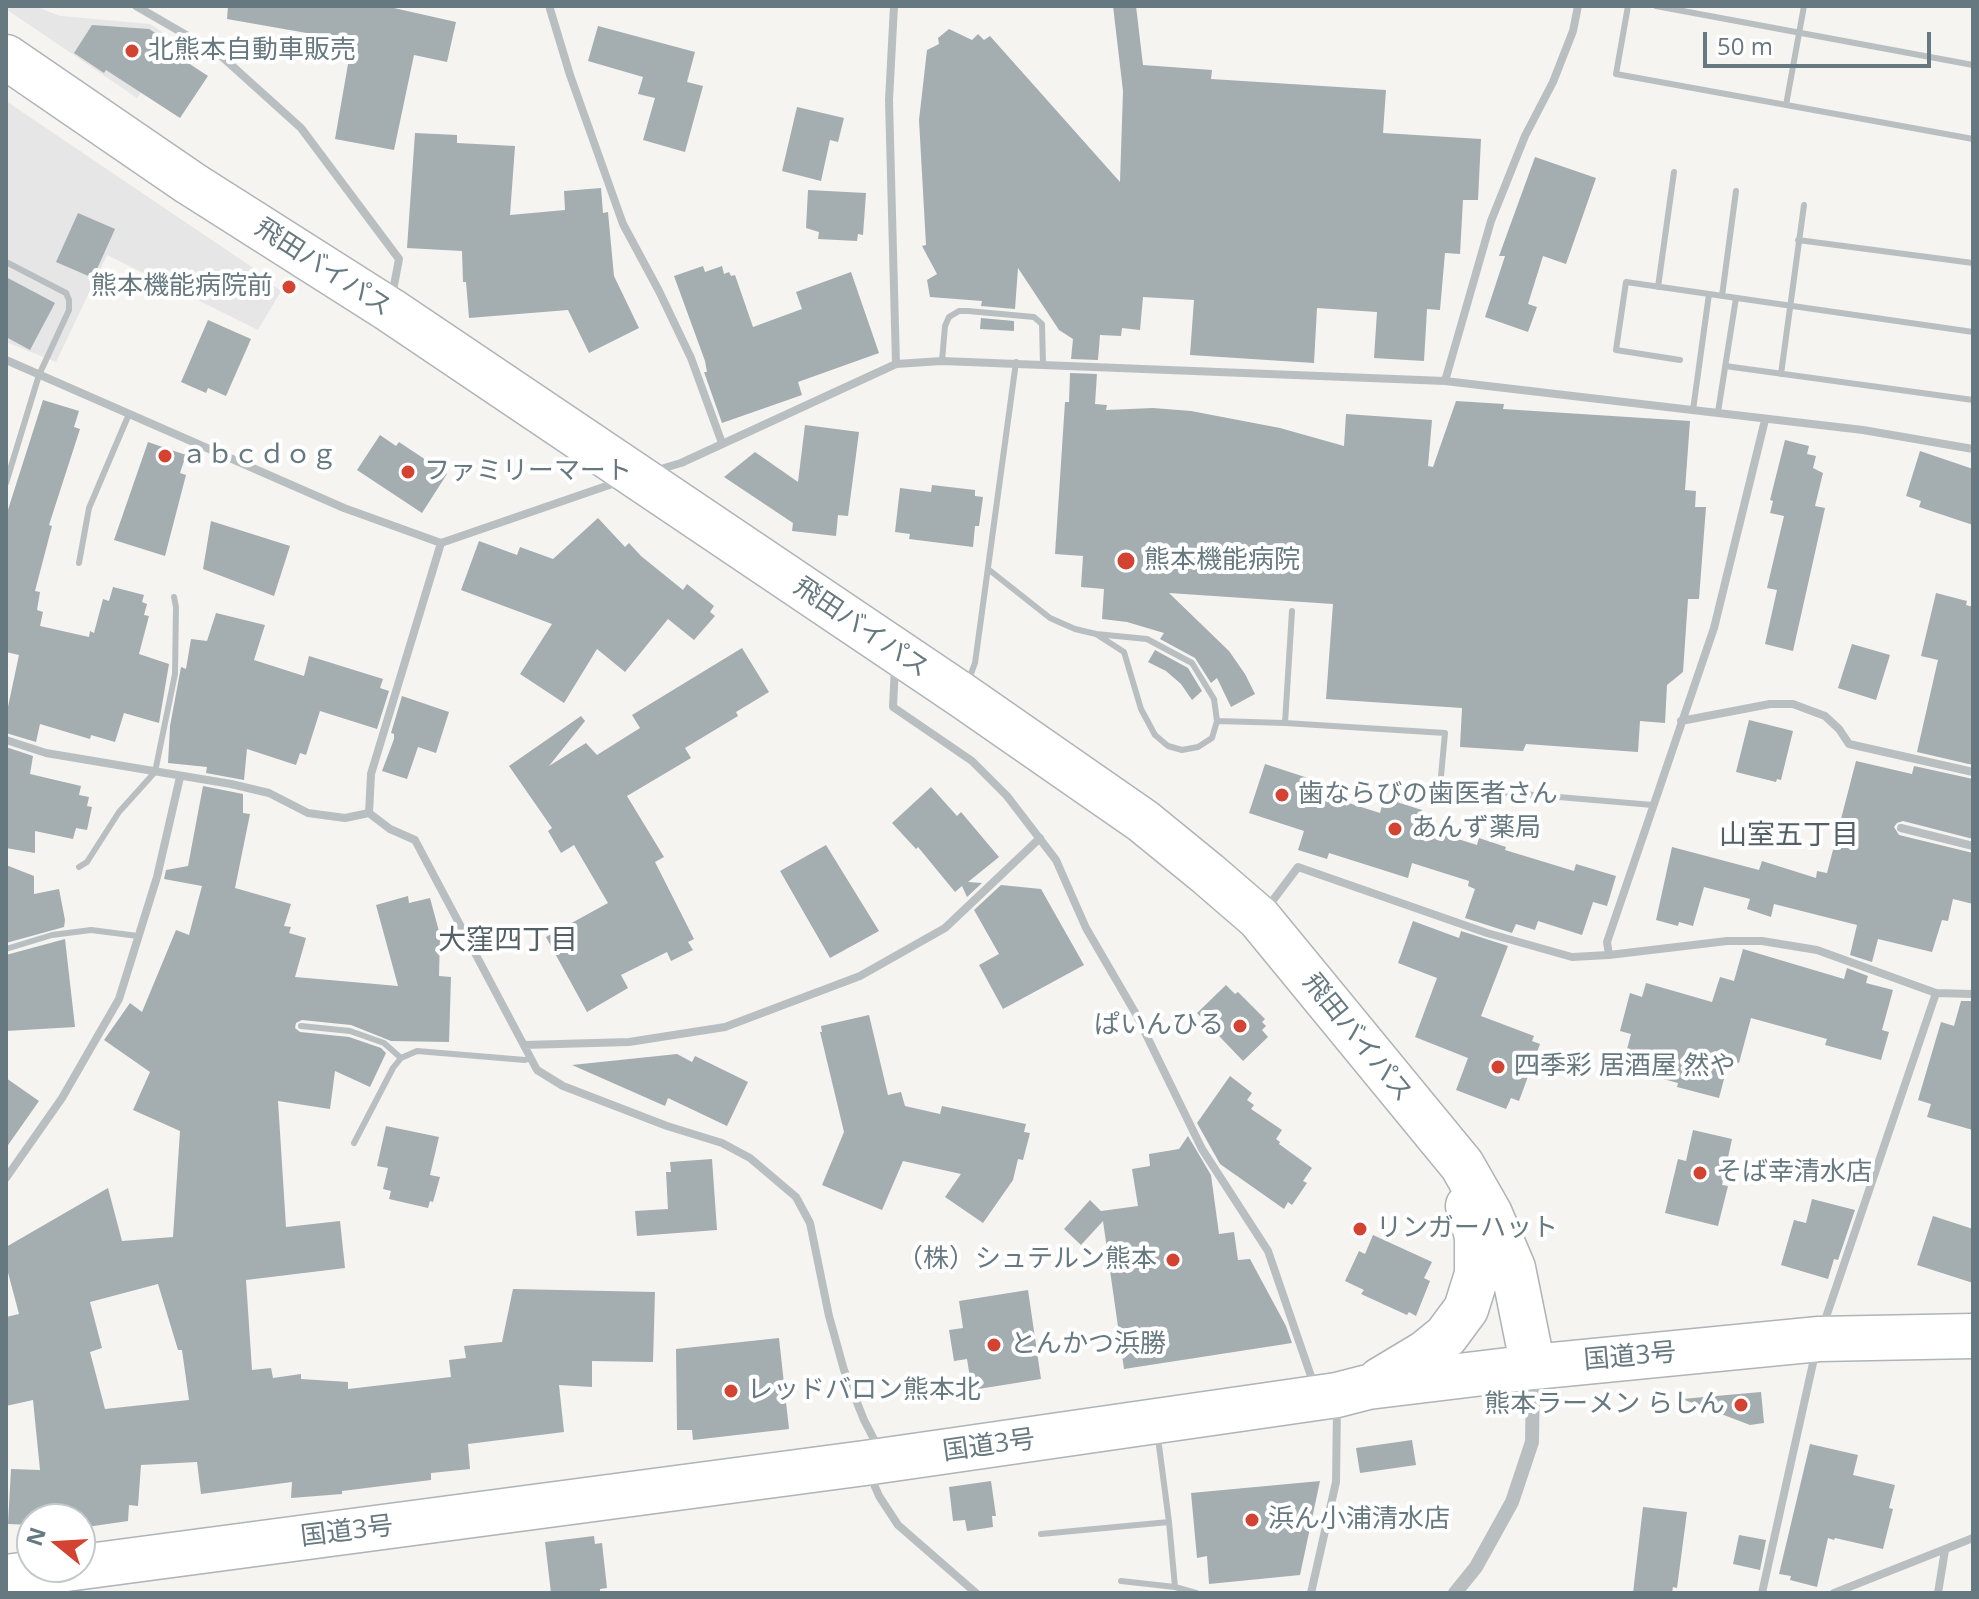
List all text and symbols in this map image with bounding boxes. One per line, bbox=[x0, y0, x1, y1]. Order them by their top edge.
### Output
scale bar bbox=[1707, 16, 1935, 66]
text: 50 m bbox=[1717, 29, 1773, 62]
place label: 北熊本自動車販売 bbox=[148, 35, 356, 67]
marker: 北熊本自動車販売 bbox=[123, 42, 141, 60]
street label: 飛田バイパス bbox=[249, 212, 397, 324]
place label: 熊本機能病院前 bbox=[91, 271, 273, 303]
marker: 熊本機能病院前 bbox=[280, 278, 298, 296]
place label: ａｂｃｄｏｇ bbox=[181, 440, 337, 472]
marker: ａｂｃｄｏｇ bbox=[156, 447, 174, 465]
place label: ファミリーマート bbox=[424, 456, 632, 488]
marker: ファミリーマート bbox=[399, 463, 417, 481]
place label: 熊本機能病院 bbox=[1144, 545, 1300, 577]
marker: 熊本機能病院 bbox=[1115, 550, 1137, 572]
street label: 飛田バイパス bbox=[788, 571, 934, 685]
place label: 歯ならびの歯医者さん bbox=[1298, 779, 1558, 811]
marker: 歯ならびの歯医者さん bbox=[1273, 786, 1291, 804]
place label: あんず薬局 bbox=[1411, 813, 1541, 845]
district label: 山室五丁目 bbox=[1719, 819, 1859, 853]
marker: あんず薬局 bbox=[1386, 820, 1404, 838]
district label: 大窪四丁目 bbox=[438, 924, 578, 958]
street label: 飛田バイパス bbox=[1296, 968, 1418, 1108]
place label: ぱいんひる bbox=[1094, 1010, 1224, 1042]
marker: ぱいんひる bbox=[1231, 1017, 1249, 1035]
place label: 四季彩 居酒屋 然や bbox=[1514, 1051, 1736, 1083]
marker: 四季彩 居酒屋 然や bbox=[1489, 1058, 1507, 1076]
place label: そば幸清水店 bbox=[1716, 1157, 1872, 1189]
marker: そば幸清水店 bbox=[1691, 1164, 1709, 1182]
place label: リンガーハット bbox=[1376, 1213, 1558, 1245]
marker: リンガーハット bbox=[1351, 1220, 1369, 1238]
place label: （株）シュテルン熊本 bbox=[897, 1244, 1157, 1276]
marker: （株）シュテルン熊本 bbox=[1164, 1251, 1182, 1269]
place label: とんかつ浜勝 bbox=[1010, 1329, 1166, 1361]
marker: とんかつ浜勝 bbox=[985, 1336, 1003, 1354]
street label: 国道3号 bbox=[1582, 1337, 1678, 1377]
place label: レッドバロン熊本北 bbox=[747, 1375, 981, 1407]
marker: レッドバロン熊本北 bbox=[722, 1382, 740, 1400]
place label: 熊本ラーメン らしん bbox=[1484, 1389, 1725, 1421]
marker: 熊本ラーメン らしん bbox=[1732, 1396, 1750, 1414]
street label: 国道3号 bbox=[941, 1424, 1037, 1468]
north arrow bbox=[16, 1503, 96, 1583]
place label: 浜ん小浦清水店 bbox=[1268, 1504, 1450, 1536]
street label: 国道3号 bbox=[299, 1511, 395, 1553]
marker: 浜ん小浦清水店 bbox=[1243, 1511, 1261, 1529]
text: N bbox=[18, 1523, 52, 1549]

